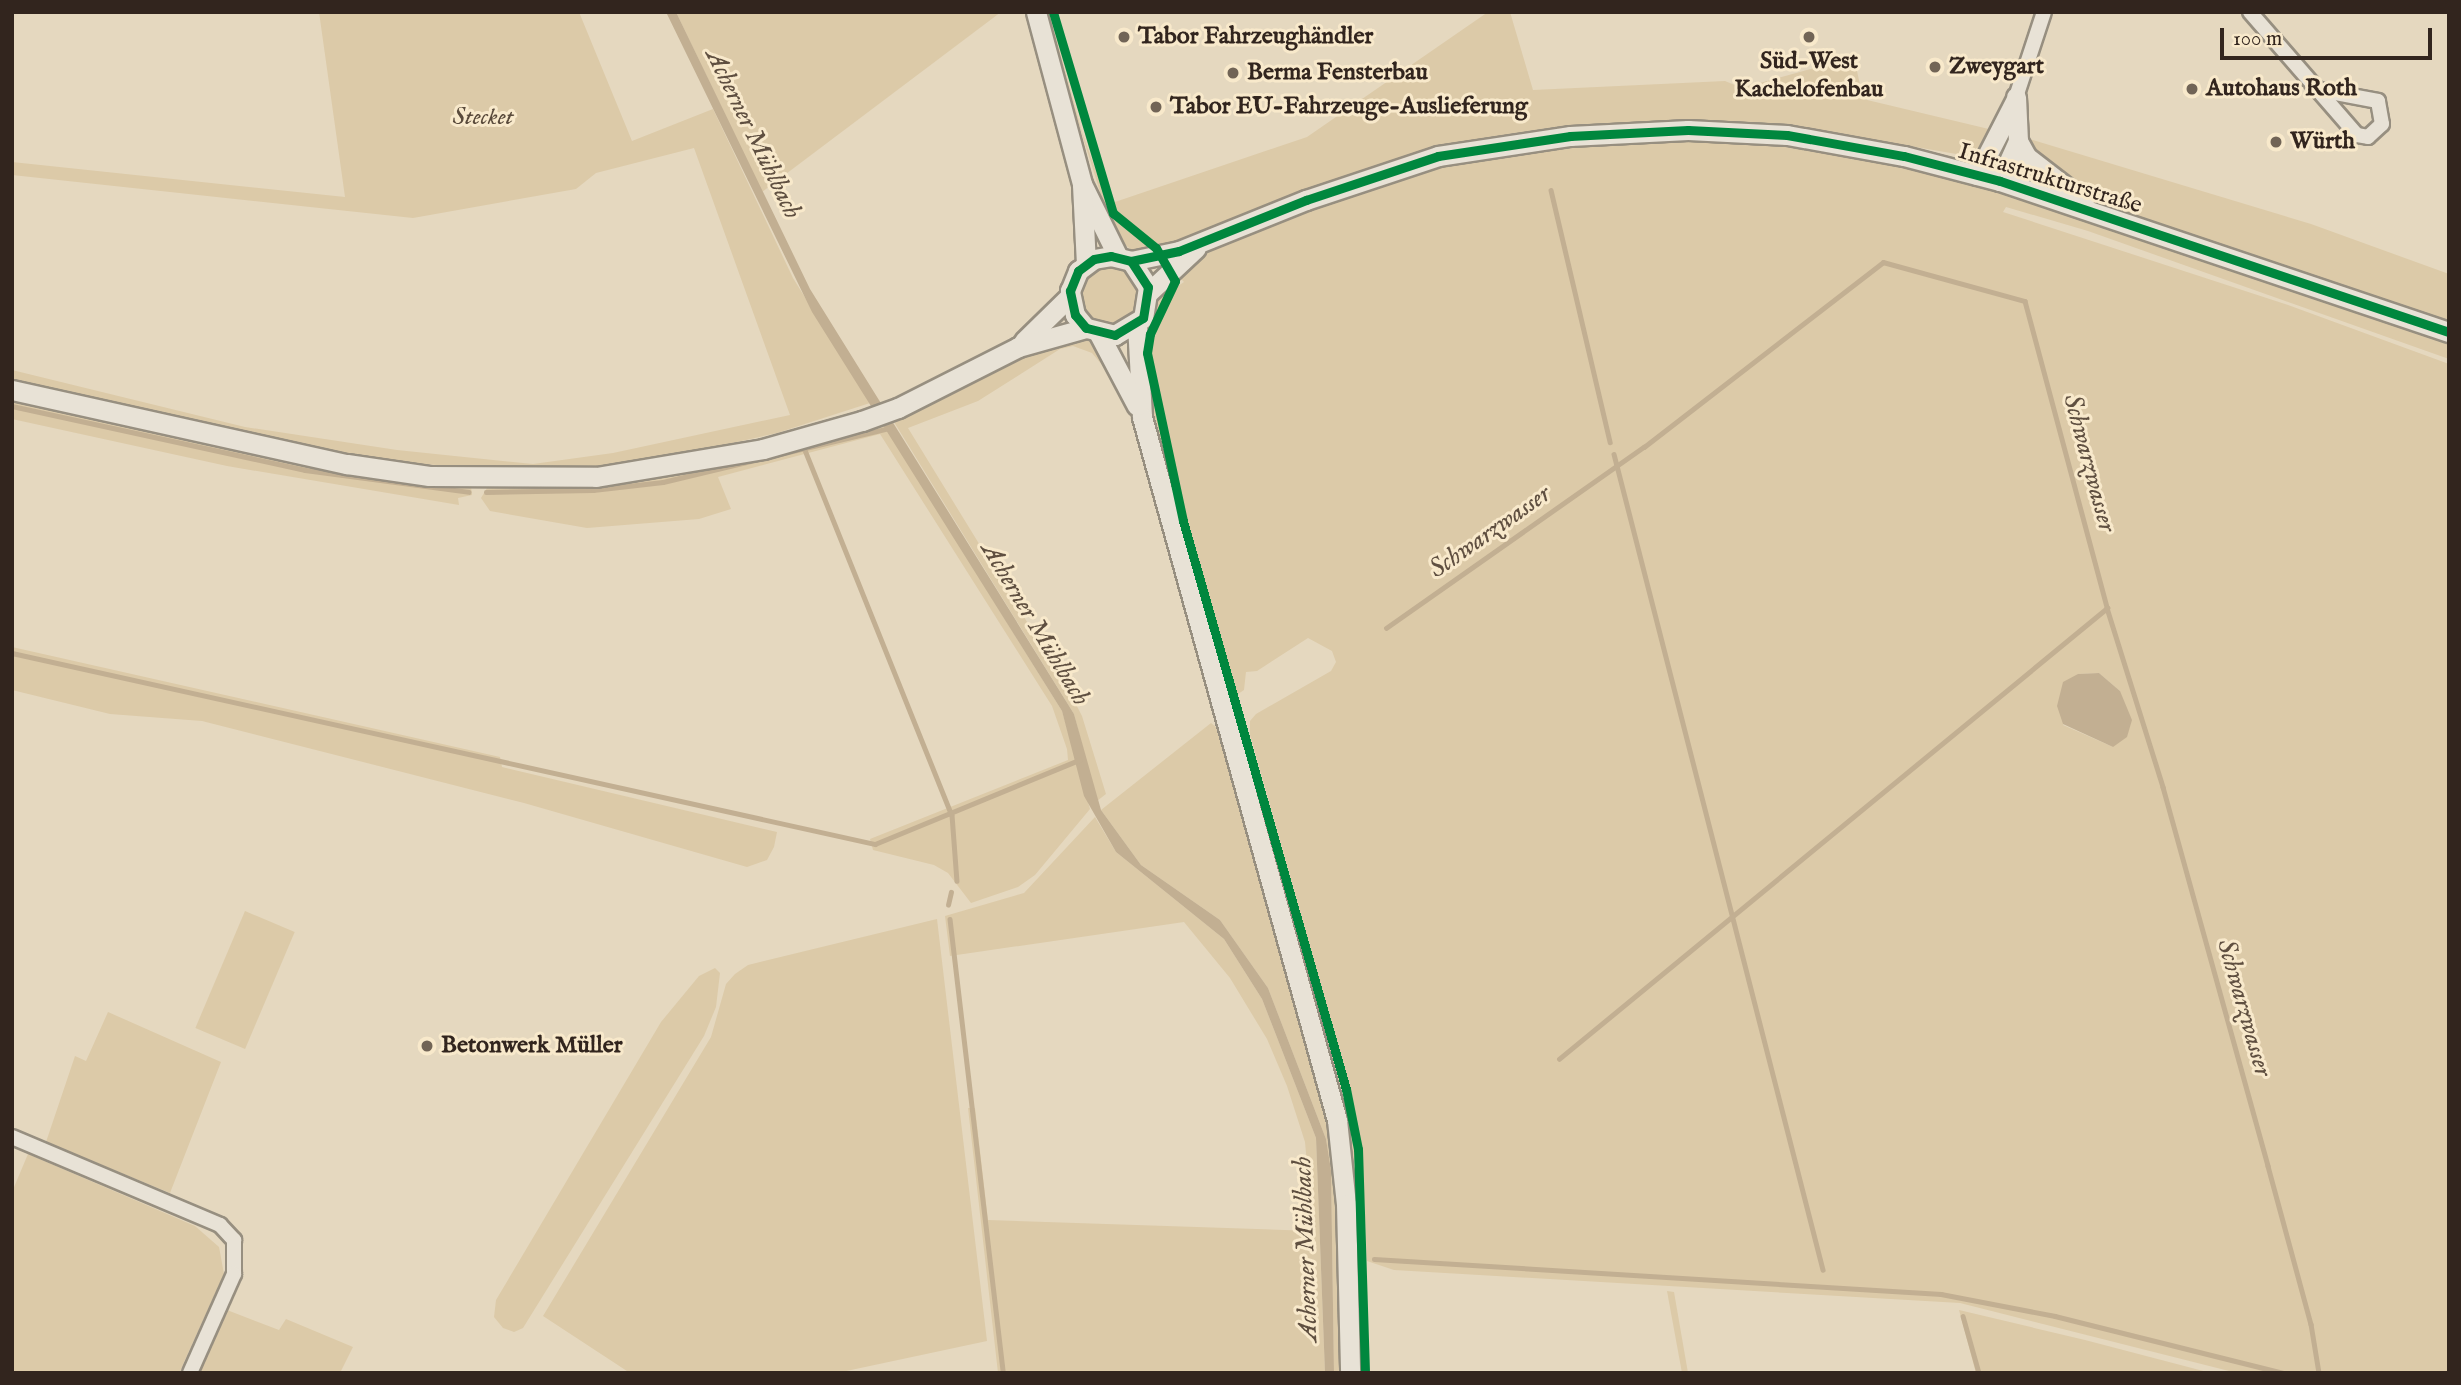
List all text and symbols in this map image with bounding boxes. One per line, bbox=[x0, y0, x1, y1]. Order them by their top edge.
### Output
scale bar bbox=[2223, 14, 2435, 58]
place label: Tabor Fahrzeughändler bbox=[1138, 23, 1373, 51]
text: 100 m bbox=[2233, 26, 2282, 53]
marker: Tabor Fahrzeughändler bbox=[1116, 29, 1132, 45]
marker: Süd-West Kachelofenbau bbox=[1801, 29, 1817, 45]
water label: Acherner Mühlbach bbox=[698, 44, 808, 224]
place label: Süd-West Kachelofenbau bbox=[1734, 48, 1884, 104]
place label: Zweygart bbox=[1949, 53, 2044, 81]
place label: Berma Fensterbau bbox=[1247, 59, 1428, 87]
marker: Zweygart bbox=[1927, 59, 1943, 75]
marker: Berma Fensterbau bbox=[1225, 65, 1241, 81]
place label: Autohaus Roth bbox=[2206, 75, 2357, 103]
marker: Autohaus Roth bbox=[2184, 81, 2200, 97]
place label: Tabor EU-Fahrzeuge-Auslieferung bbox=[1170, 93, 1528, 121]
marker: Tabor EU-Fahrzeuge-Auslieferung bbox=[1148, 99, 1164, 115]
park label: Stecket bbox=[453, 104, 513, 132]
place label: Würth bbox=[2290, 128, 2355, 156]
marker: Würth bbox=[2268, 134, 2284, 150]
street label: Infrastrukturstraße bbox=[1955, 137, 2145, 221]
water label: Schwarzwasser bbox=[2056, 391, 2122, 535]
water label: Schwarzwasser bbox=[1423, 479, 1557, 585]
water label: Acherner Mühlbach bbox=[974, 537, 1096, 711]
water label: Schwarzwasser bbox=[2210, 936, 2278, 1080]
place label: Betonwerk Müller bbox=[441, 1032, 623, 1060]
marker: Betonwerk Müller bbox=[419, 1038, 435, 1054]
water label: Acherner Mühlbach bbox=[1287, 1156, 1325, 1342]

